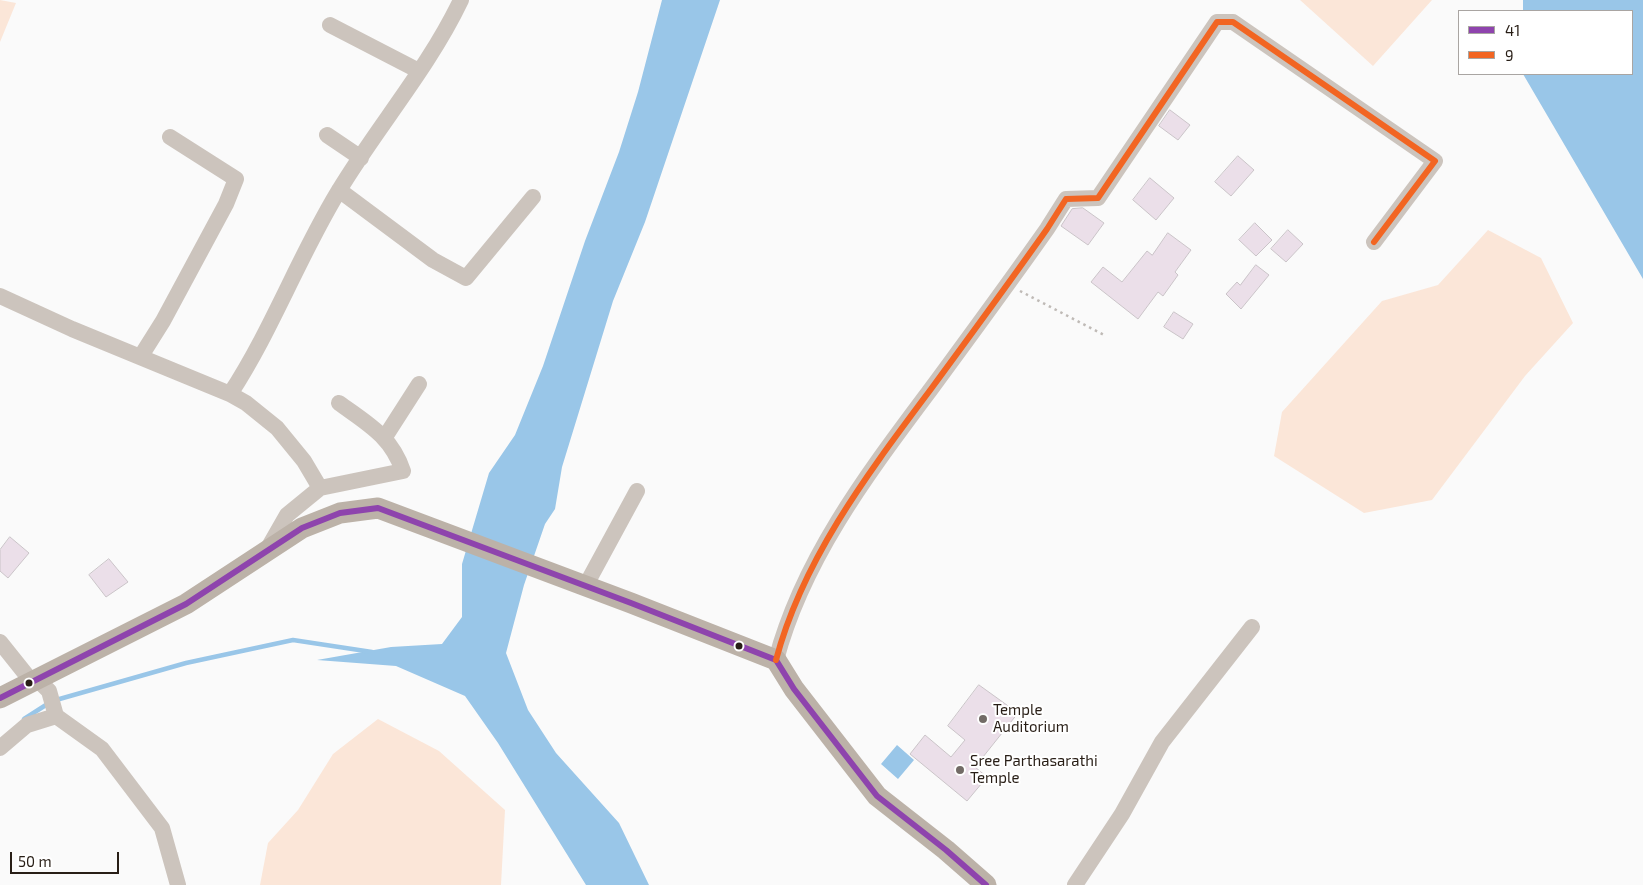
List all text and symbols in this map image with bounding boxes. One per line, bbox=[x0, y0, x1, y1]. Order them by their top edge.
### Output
legend bbox=[1458, 10, 1633, 75]
text: 41 bbox=[1505, 21, 1520, 39]
text: 9 bbox=[1505, 46, 1514, 64]
unlabelled marker bbox=[734, 641, 744, 651]
unlabelled marker bbox=[24, 678, 34, 688]
place label: Temple Auditorium bbox=[993, 701, 1069, 736]
marker: Temple Auditorium bbox=[977, 713, 989, 725]
place label: Sree Parthasarathi Temple bbox=[970, 752, 1098, 787]
marker: Sree Parthasarathi Temple bbox=[954, 764, 966, 776]
scale bar bbox=[12, 842, 121, 874]
text: 50 m bbox=[18, 852, 52, 870]

